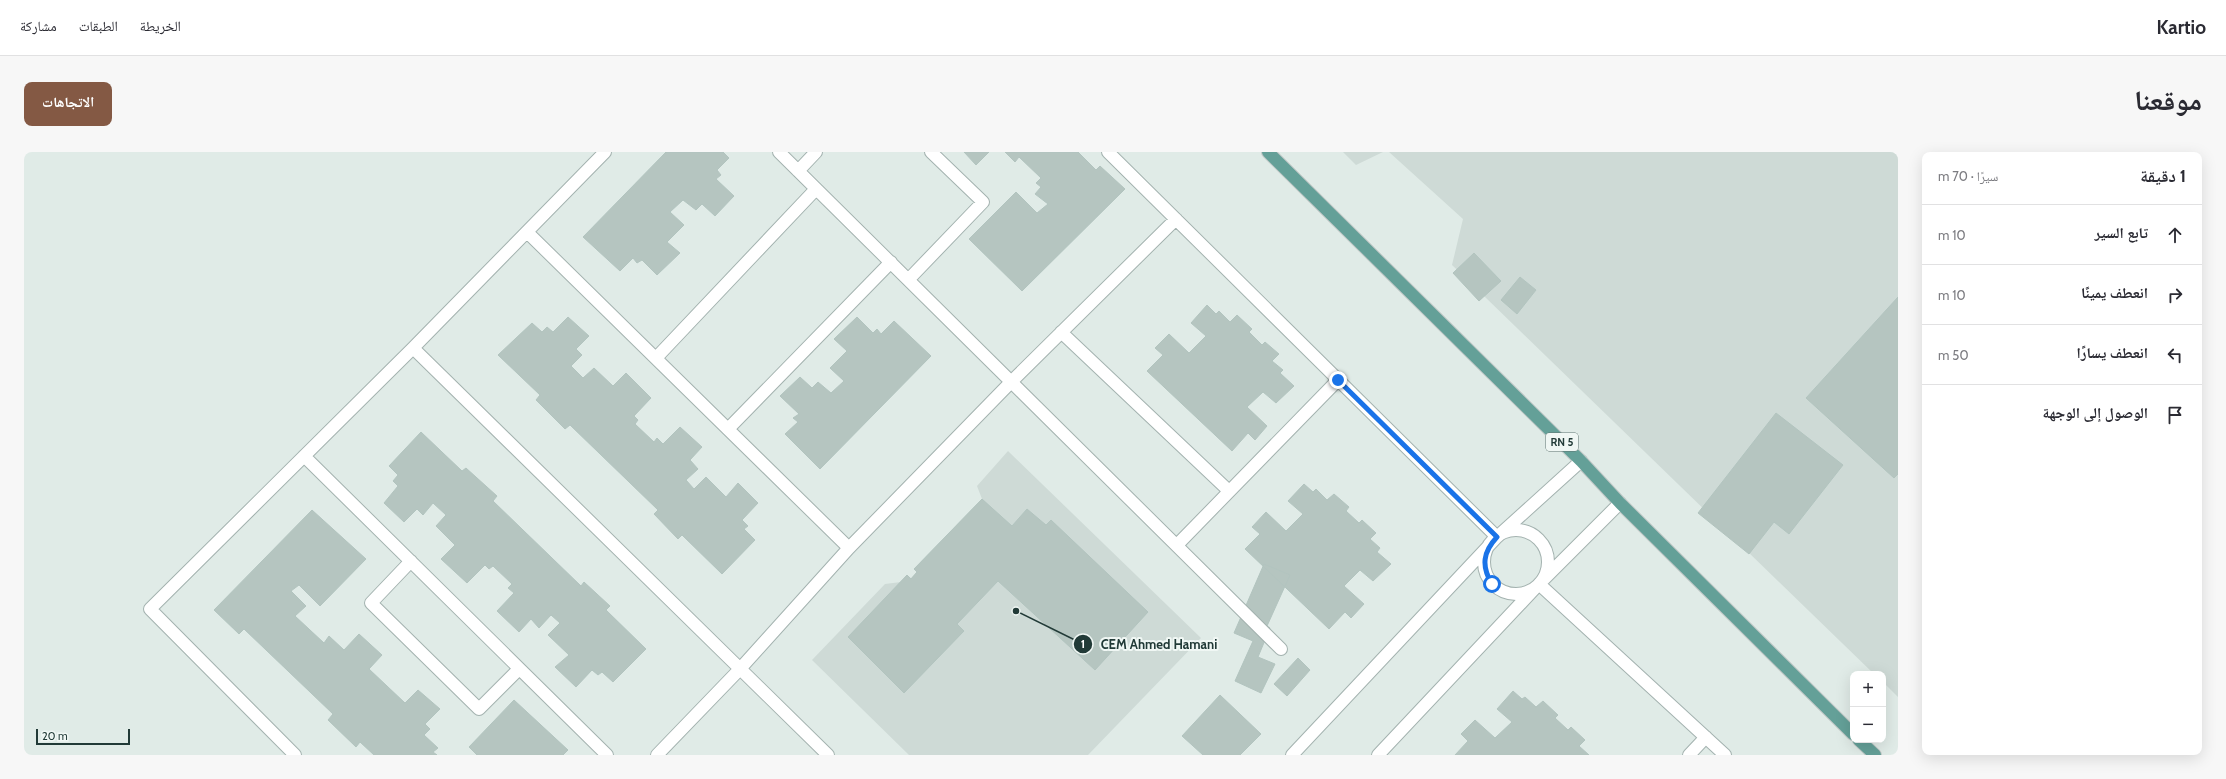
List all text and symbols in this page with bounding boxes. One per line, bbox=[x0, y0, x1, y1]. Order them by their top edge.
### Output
text: Kartio bbox=[2157, 16, 2206, 39]
text: مشاركة bbox=[20, 17, 57, 35]
text: الطبقات bbox=[79, 17, 118, 35]
text: الخريطة bbox=[140, 17, 181, 35]
button: الاتجاهات bbox=[24, 82, 112, 126]
text: موقعنا bbox=[2134, 83, 2202, 117]
text: 1 دقيقة bbox=[2140, 166, 2186, 186]
text: سيرًا · 70 m bbox=[1938, 168, 1998, 184]
text: تابع السير bbox=[2095, 224, 2148, 242]
icon: ahead bbox=[2164, 224, 2186, 246]
text: 10 m bbox=[1938, 227, 1966, 243]
text: انعطف يمينًا bbox=[2081, 284, 2148, 302]
icon: right bbox=[2164, 284, 2186, 306]
text: 10 m bbox=[1938, 287, 1966, 303]
text: انعطف يسارًا bbox=[2077, 344, 2148, 362]
icon: left bbox=[2164, 344, 2186, 366]
text: 50 m bbox=[1938, 347, 1968, 363]
route end bbox=[1329, 371, 1347, 389]
text: الوصول إلى الوجهة bbox=[2043, 404, 2148, 422]
icon: arrive bbox=[2164, 404, 2186, 426]
road number: RN 5 bbox=[1546, 433, 1578, 451]
route start bbox=[1483, 575, 1501, 593]
callout: CEM Ahmed Hamani bbox=[1073, 632, 1226, 657]
text: 1 bbox=[1081, 636, 1085, 651]
text: CEM Ahmed Hamani bbox=[1101, 636, 1217, 652]
map controls bbox=[1850, 671, 1886, 743]
button: + bbox=[1850, 671, 1886, 707]
button: − bbox=[1850, 707, 1886, 743]
scale bar bbox=[36, 727, 130, 746]
text: 20 m bbox=[42, 729, 68, 743]

